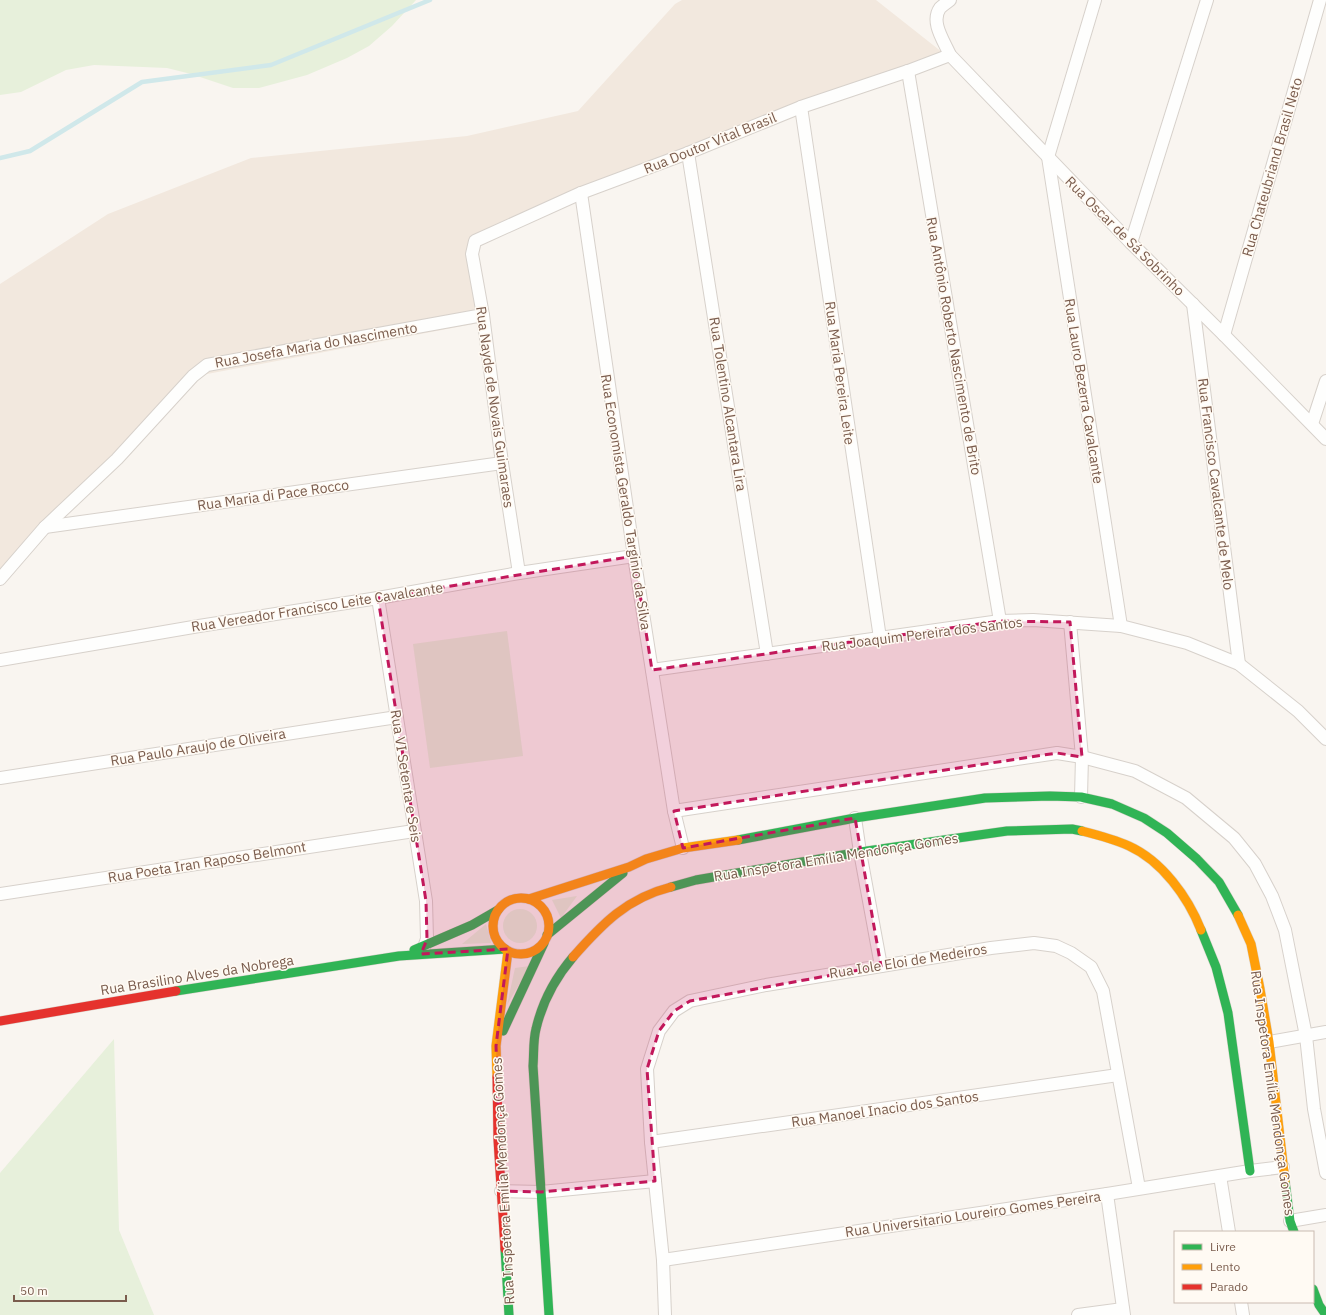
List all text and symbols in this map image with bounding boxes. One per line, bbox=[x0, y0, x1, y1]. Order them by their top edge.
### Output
street label: Rua Chateubriand Brasil Neto bbox=[1238, 75, 1306, 259]
street label: Rua Doutor Vital Brasil bbox=[641, 108, 779, 178]
street label: Rua Oscar de Sá Sobrinho bbox=[1061, 172, 1189, 300]
street label: Rua Antônio Roberto Nascimento de Brito bbox=[922, 216, 986, 477]
street label: Rua Lauro Bezerra Cavalcante bbox=[1060, 297, 1108, 485]
street label: Rua Maria Pereira Leite bbox=[821, 300, 859, 446]
street label: Rua Nayde de Novais Guimaraes bbox=[472, 305, 518, 509]
street label: Rua Tolentino Alcantara Lira bbox=[705, 316, 751, 493]
street label: Rua Josefa Maria do Nascimento bbox=[213, 318, 419, 372]
street label: Rua Economista Geraldo Targinio da Silva bbox=[597, 373, 655, 632]
street label: Rua Francisco Cavalcante de Melo bbox=[1194, 377, 1238, 591]
street label: Rua Maria di Pace Rocco bbox=[196, 475, 350, 515]
street label: Rua Vereador Francisco Leite Cavalcante bbox=[190, 578, 444, 636]
street label: Rua Joaquim Pereira dos Santos bbox=[820, 613, 1024, 655]
street label: Rua VI Setenta e Seis bbox=[387, 708, 425, 844]
street label: Rua Paulo Araujo de Oliveira bbox=[109, 724, 288, 770]
street label: Rua Inspetora Emília Mendonça Gomes bbox=[712, 829, 960, 885]
street label: Rua Poeta Iran Raposo Belmont bbox=[107, 837, 307, 887]
street label: Rua Iole Eloi de Medeiros bbox=[828, 940, 988, 982]
street label: Rua Brasilino Alves da Nobrega bbox=[99, 951, 296, 999]
street label: Rua Inspetora Emília Mendonça Gomes bbox=[1247, 969, 1299, 1217]
street label: Rua Inspetora Emília Mendonça Gomes bbox=[488, 1057, 518, 1305]
street label: Rua Manoel Inacio dos Santos bbox=[790, 1087, 980, 1131]
street label: Rua Universitario Loureiro Gomes Pereira bbox=[844, 1187, 1103, 1241]
legend bbox=[1174, 1231, 1314, 1303]
text: Livre bbox=[1210, 1239, 1236, 1254]
text: Lento bbox=[1210, 1259, 1240, 1274]
scale bar bbox=[14, 1277, 126, 1303]
text: Parado bbox=[1210, 1279, 1248, 1294]
text: 50 m bbox=[20, 1283, 48, 1298]

